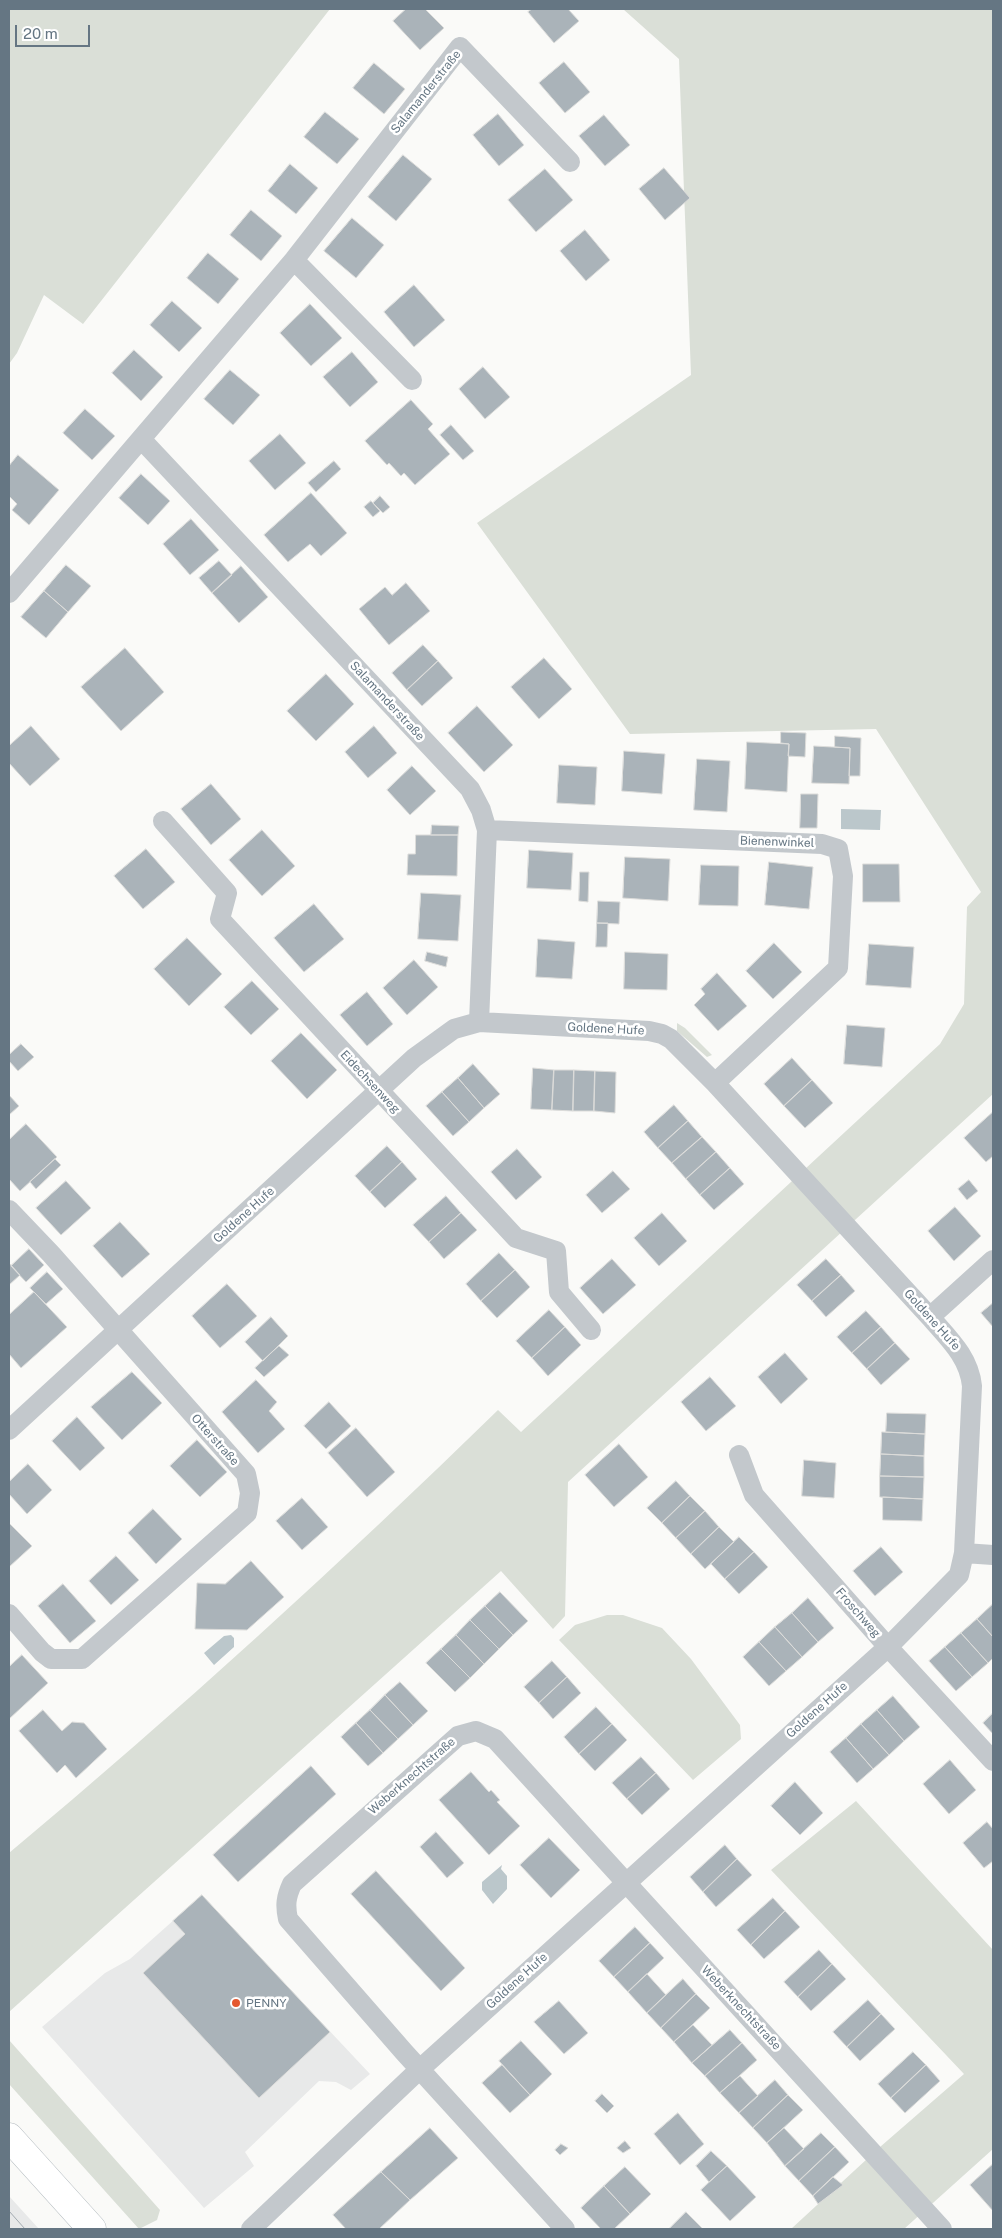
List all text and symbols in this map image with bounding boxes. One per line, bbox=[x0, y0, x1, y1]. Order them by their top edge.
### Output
scale bar bbox=[18, 15, 92, 47]
text: 20 m bbox=[23, 25, 58, 42]
street label: Salamanderstraße bbox=[388, 47, 464, 137]
street label: Salamanderstraße bbox=[347, 658, 427, 744]
street label: Bienenwinkel bbox=[740, 834, 814, 850]
street label: Goldene Hufe bbox=[567, 1020, 645, 1038]
street label: Eidechsenweg bbox=[337, 1048, 403, 1116]
street label: Goldene Hufe bbox=[211, 1184, 277, 1246]
street label: Goldene Hufe bbox=[901, 1287, 963, 1353]
street label: Otterstraße bbox=[188, 1411, 242, 1469]
street label: Froschweg bbox=[833, 1585, 883, 1641]
street label: Goldene Hufe bbox=[784, 1679, 850, 1741]
street label: Weberknechtstraße bbox=[366, 1734, 458, 1818]
street label: Goldene Hufe bbox=[484, 1950, 550, 2012]
street label: Weberknechtstraße bbox=[698, 1963, 784, 2053]
place label: PENNY bbox=[246, 1996, 287, 2010]
marker: PENNY bbox=[230, 1997, 242, 2009]

